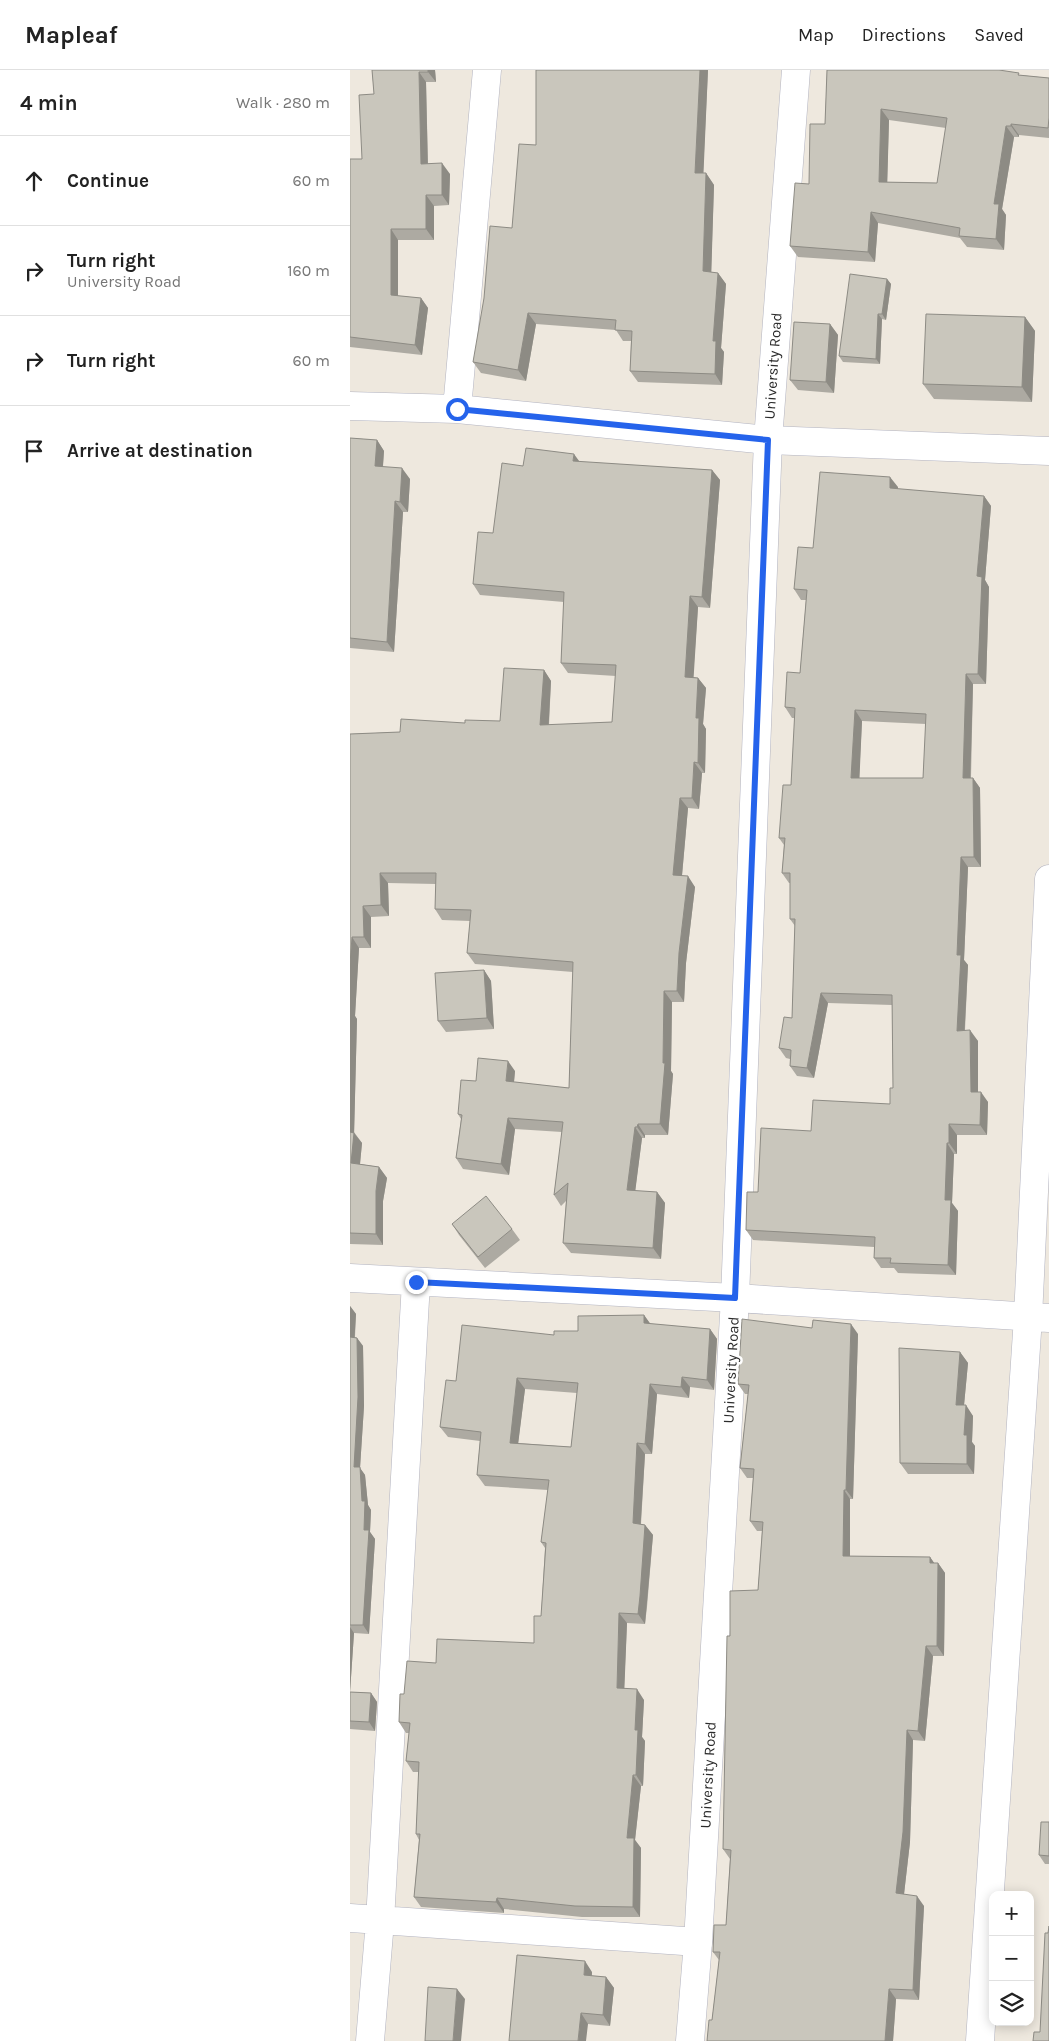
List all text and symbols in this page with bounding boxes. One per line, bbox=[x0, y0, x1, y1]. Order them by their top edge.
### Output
text: Mapleaf bbox=[25, 21, 118, 49]
text: Map bbox=[798, 24, 834, 46]
text: Directions bbox=[862, 24, 946, 46]
text: Saved bbox=[974, 24, 1024, 46]
text: 4 min bbox=[20, 91, 78, 115]
text: Walk · 280 m bbox=[236, 93, 330, 112]
icon: ahead bbox=[20, 167, 48, 195]
text: Continue bbox=[67, 170, 149, 192]
text: 60 m bbox=[293, 171, 330, 190]
text: Turn right bbox=[67, 250, 156, 272]
icon: right bbox=[20, 257, 48, 285]
text: 160 m bbox=[287, 261, 330, 280]
text: University Road bbox=[67, 272, 181, 291]
street label: University Road bbox=[760, 312, 786, 420]
icon: right bbox=[20, 347, 48, 375]
text: Turn right bbox=[67, 350, 156, 372]
text: 60 m bbox=[293, 351, 330, 370]
route start bbox=[446, 398, 469, 421]
icon: arrive bbox=[20, 437, 48, 465]
text: Arrive at destination bbox=[67, 440, 253, 462]
route end bbox=[405, 1271, 428, 1294]
street label: University Road bbox=[719, 1316, 743, 1424]
street label: University Road bbox=[696, 1721, 720, 1829]
map controls bbox=[989, 1891, 1034, 2026]
button: + bbox=[989, 1891, 1034, 1936]
button: − bbox=[989, 1936, 1034, 1981]
button: layers bbox=[989, 1981, 1034, 2026]

